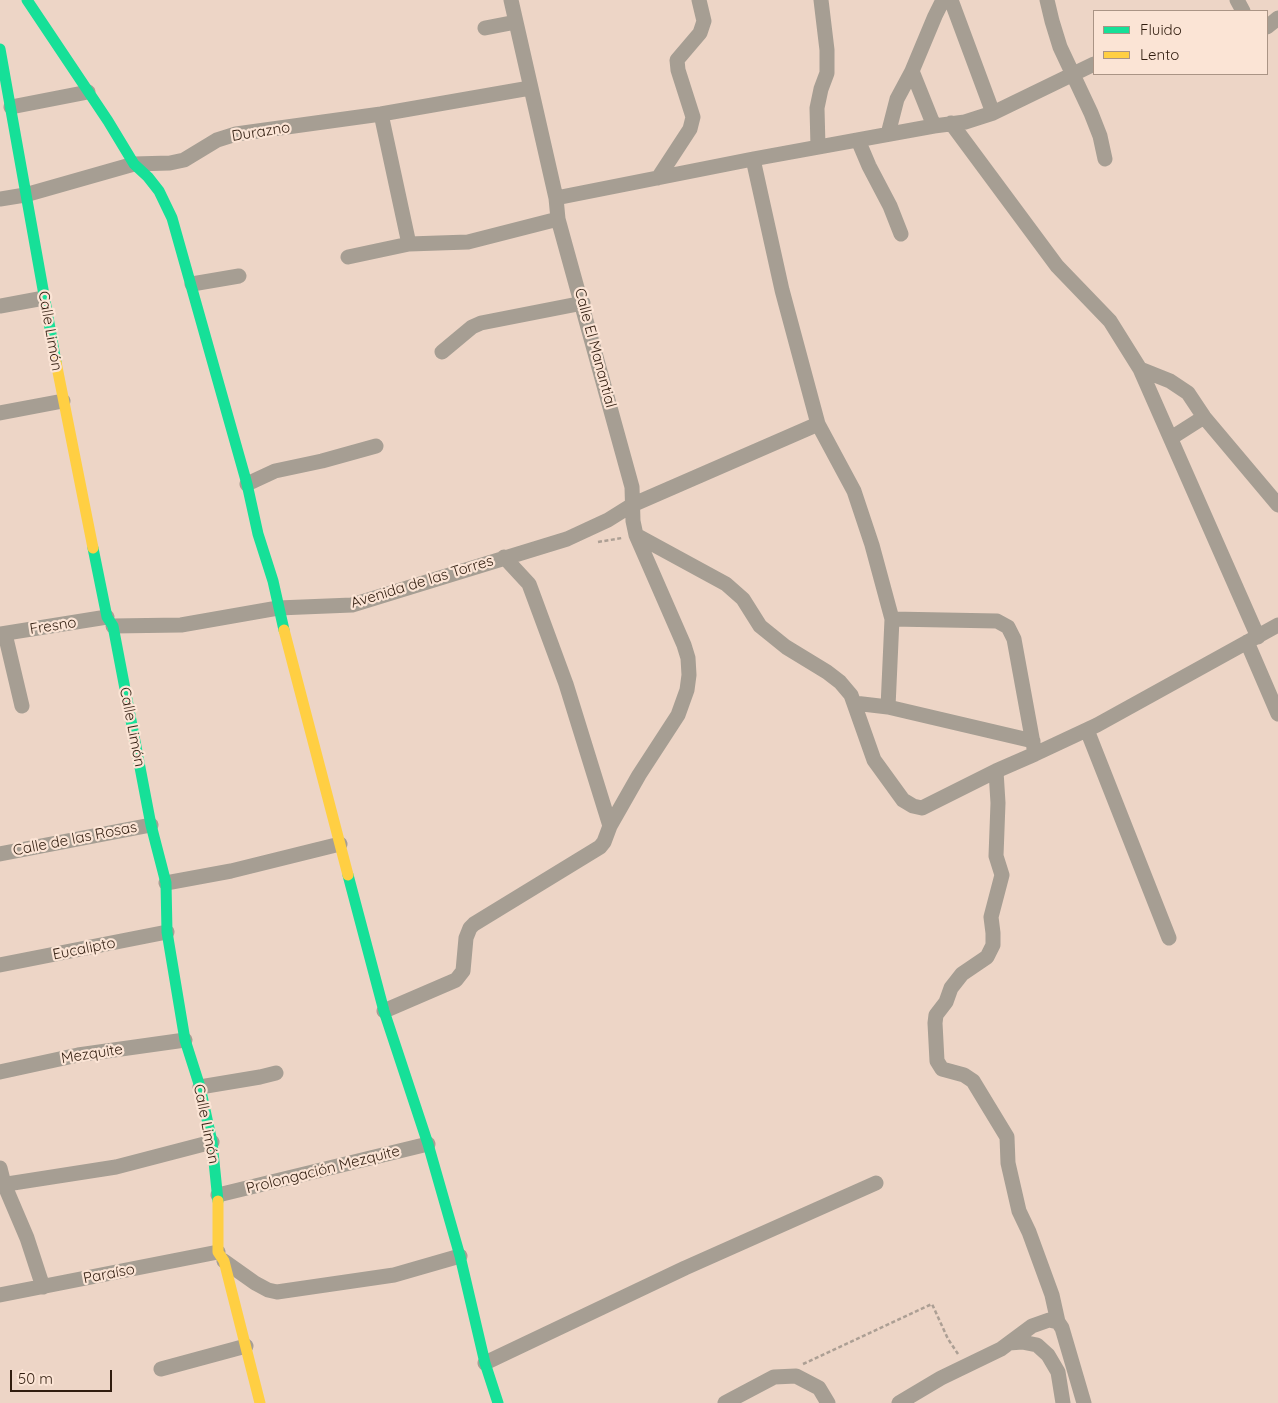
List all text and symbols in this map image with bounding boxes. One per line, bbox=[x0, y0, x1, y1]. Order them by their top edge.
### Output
legend bbox=[1093, 10, 1268, 75]
text: Fluido bbox=[1140, 20, 1182, 39]
text: Lento bbox=[1140, 45, 1179, 64]
street label: Durazno bbox=[230, 119, 292, 145]
street label: Calle El Manantial bbox=[570, 286, 620, 410]
street label: Calle Limón bbox=[34, 290, 66, 372]
street label: Avenida de las Torres bbox=[349, 552, 495, 612]
street label: Fresno bbox=[28, 613, 78, 639]
street label: Calle Limón bbox=[115, 686, 149, 768]
street label: Calle de las Rosas bbox=[12, 818, 138, 860]
street label: Eucalipto bbox=[51, 934, 117, 964]
street label: Mezquite bbox=[60, 1040, 124, 1068]
street label: Calle Limón bbox=[189, 1083, 223, 1165]
street label: Prolongación Mezquite bbox=[244, 1142, 402, 1198]
street label: Paraíso bbox=[82, 1260, 136, 1288]
scale bar bbox=[12, 1360, 115, 1392]
text: 50 m bbox=[18, 1369, 53, 1388]

